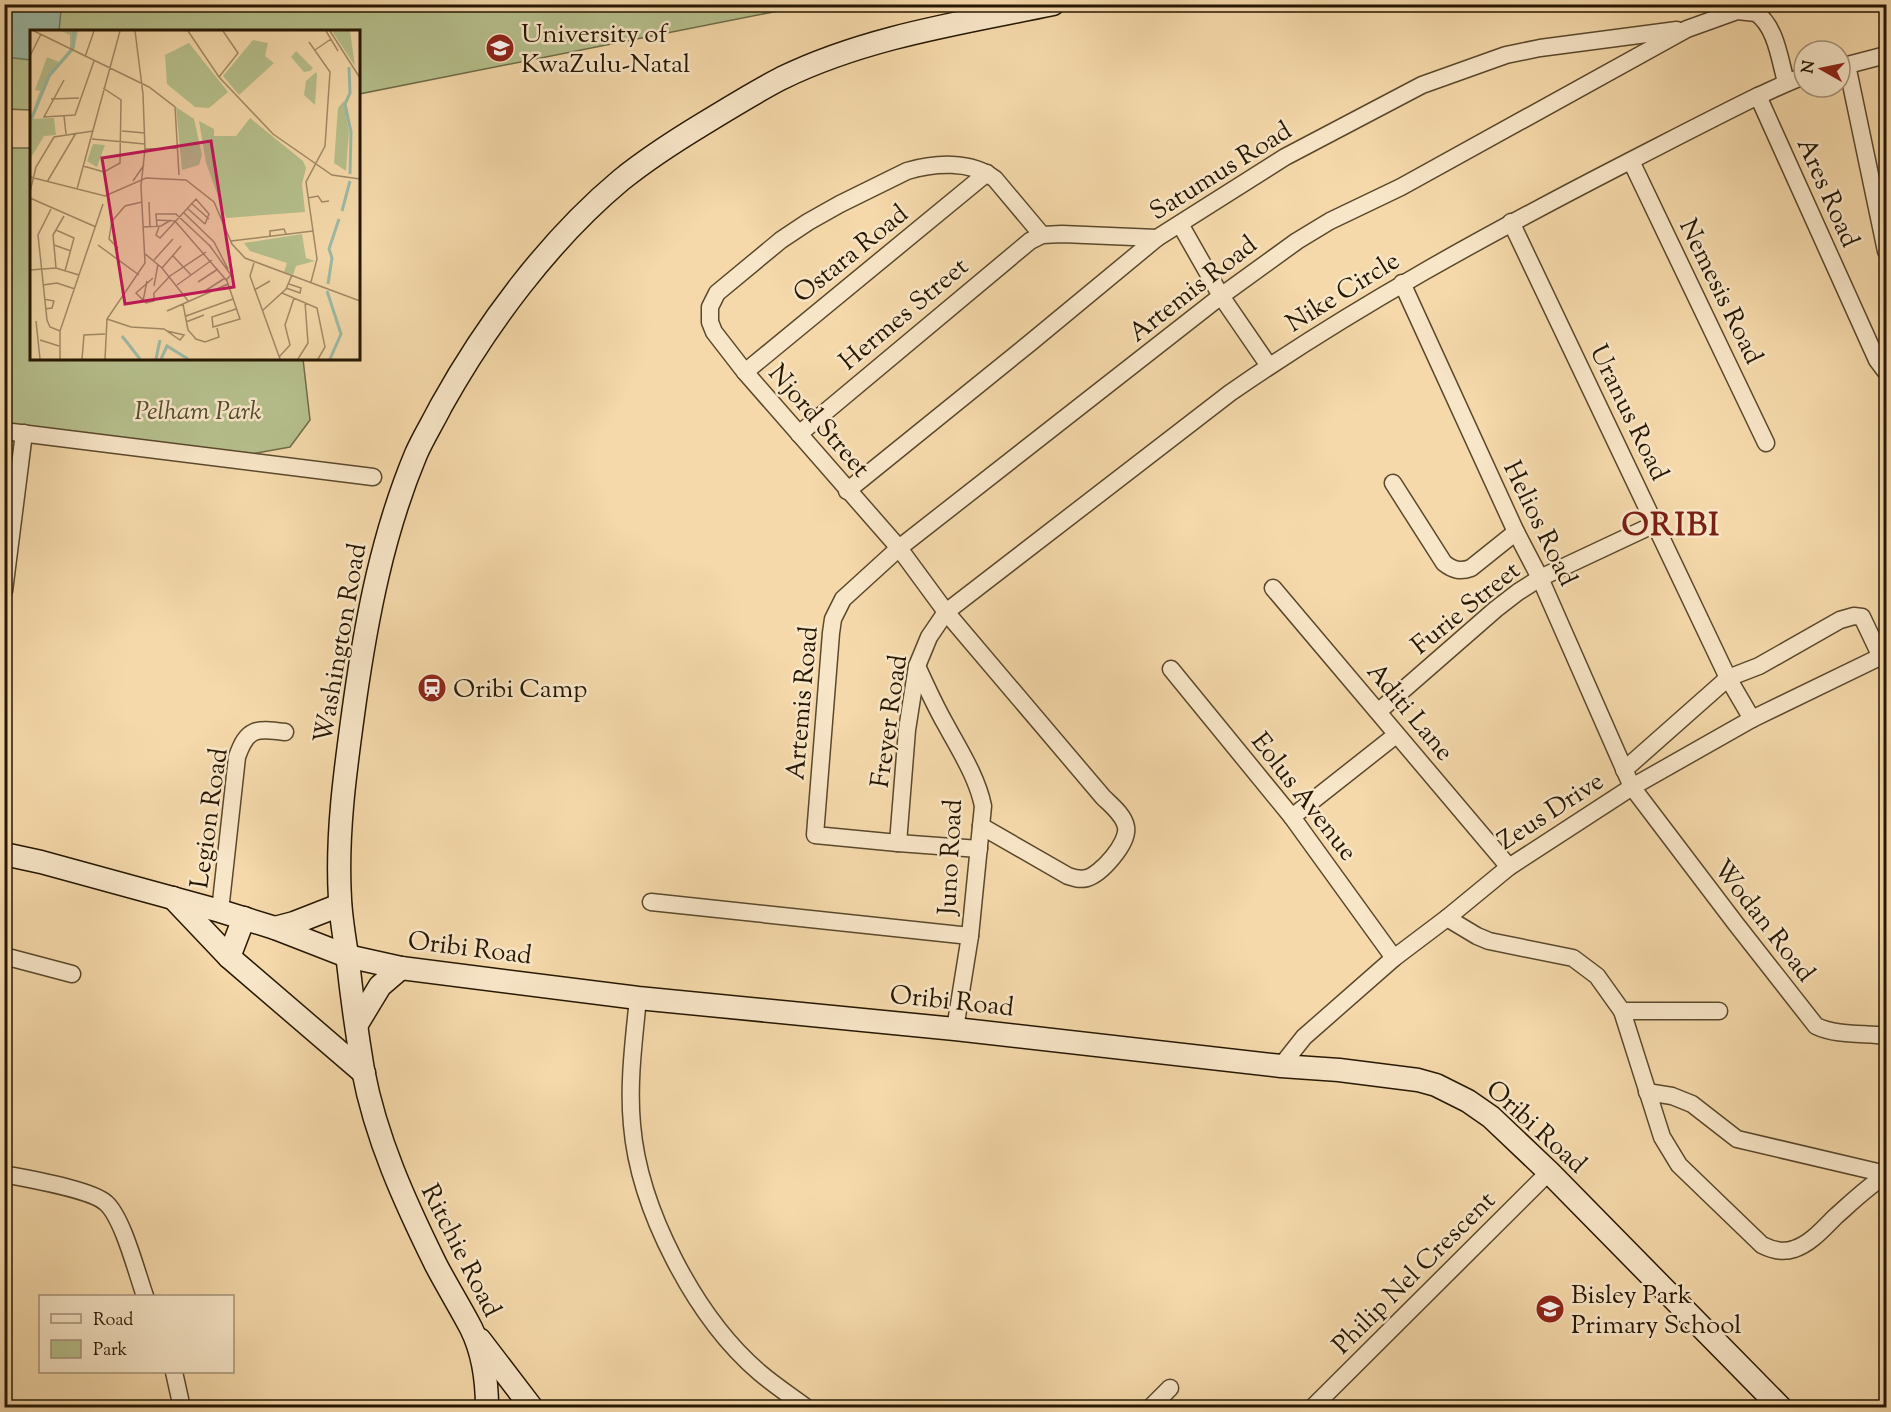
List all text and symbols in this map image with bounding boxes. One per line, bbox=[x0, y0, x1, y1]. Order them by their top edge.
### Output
place label: University of KwaZulu-Natal bbox=[521, 17, 690, 84]
inset map bbox=[30, 30, 360, 360]
school or university icon: University of KwaZulu-Natal bbox=[484, 32, 516, 64]
north arrow bbox=[1792, 39, 1852, 99]
text: N bbox=[1797, 59, 1822, 75]
street label: Satumus Road bbox=[1143, 113, 1300, 231]
street label: Ares Road bbox=[1786, 132, 1867, 254]
street label: Ostara Road bbox=[786, 197, 917, 313]
street label: Nemesis Road bbox=[1669, 213, 1771, 371]
street label: Artemis Road bbox=[1121, 228, 1266, 352]
street label: Nike Circle bbox=[1279, 244, 1407, 343]
street label: Hermes Street bbox=[832, 250, 977, 380]
street label: Uranus Road bbox=[1579, 339, 1677, 488]
street label: Njord Street bbox=[758, 357, 878, 486]
park label: Pelham Park bbox=[135, 394, 262, 431]
street label: Helios Road bbox=[1492, 455, 1585, 593]
district label: ORIBI bbox=[1622, 504, 1720, 550]
street label: Washington Road bbox=[306, 540, 377, 746]
street label: Furie Street bbox=[1404, 553, 1529, 664]
street label: Artemis Road bbox=[778, 624, 829, 782]
street label: Freyer Road bbox=[863, 652, 918, 790]
street label: Aditi Lane bbox=[1357, 655, 1461, 770]
station icon: Oribi Camp bbox=[416, 672, 448, 704]
place label: Oribi Camp bbox=[453, 672, 587, 709]
street label: Eolus Avenue bbox=[1241, 725, 1365, 870]
street label: Legion Road bbox=[182, 745, 239, 891]
street label: Zeus Drive bbox=[1491, 764, 1612, 860]
street label: Juno Road bbox=[930, 798, 973, 918]
street label: Wodan Road bbox=[1703, 852, 1823, 991]
street label: Oribi Road bbox=[406, 924, 534, 975]
street label: Oribi Road bbox=[888, 978, 1016, 1027]
street label: Oribi Road bbox=[1477, 1072, 1594, 1184]
street label: Ritchie Road bbox=[410, 1178, 509, 1324]
street label: Philip Nel Crescent bbox=[1325, 1184, 1505, 1364]
place label: Bisley Park Primary School bbox=[1571, 1278, 1741, 1345]
school or university icon: Bisley Park Primary School bbox=[1534, 1293, 1566, 1325]
legend bbox=[39, 1295, 234, 1373]
text: Road bbox=[93, 1308, 133, 1334]
text: Park bbox=[93, 1338, 128, 1364]

